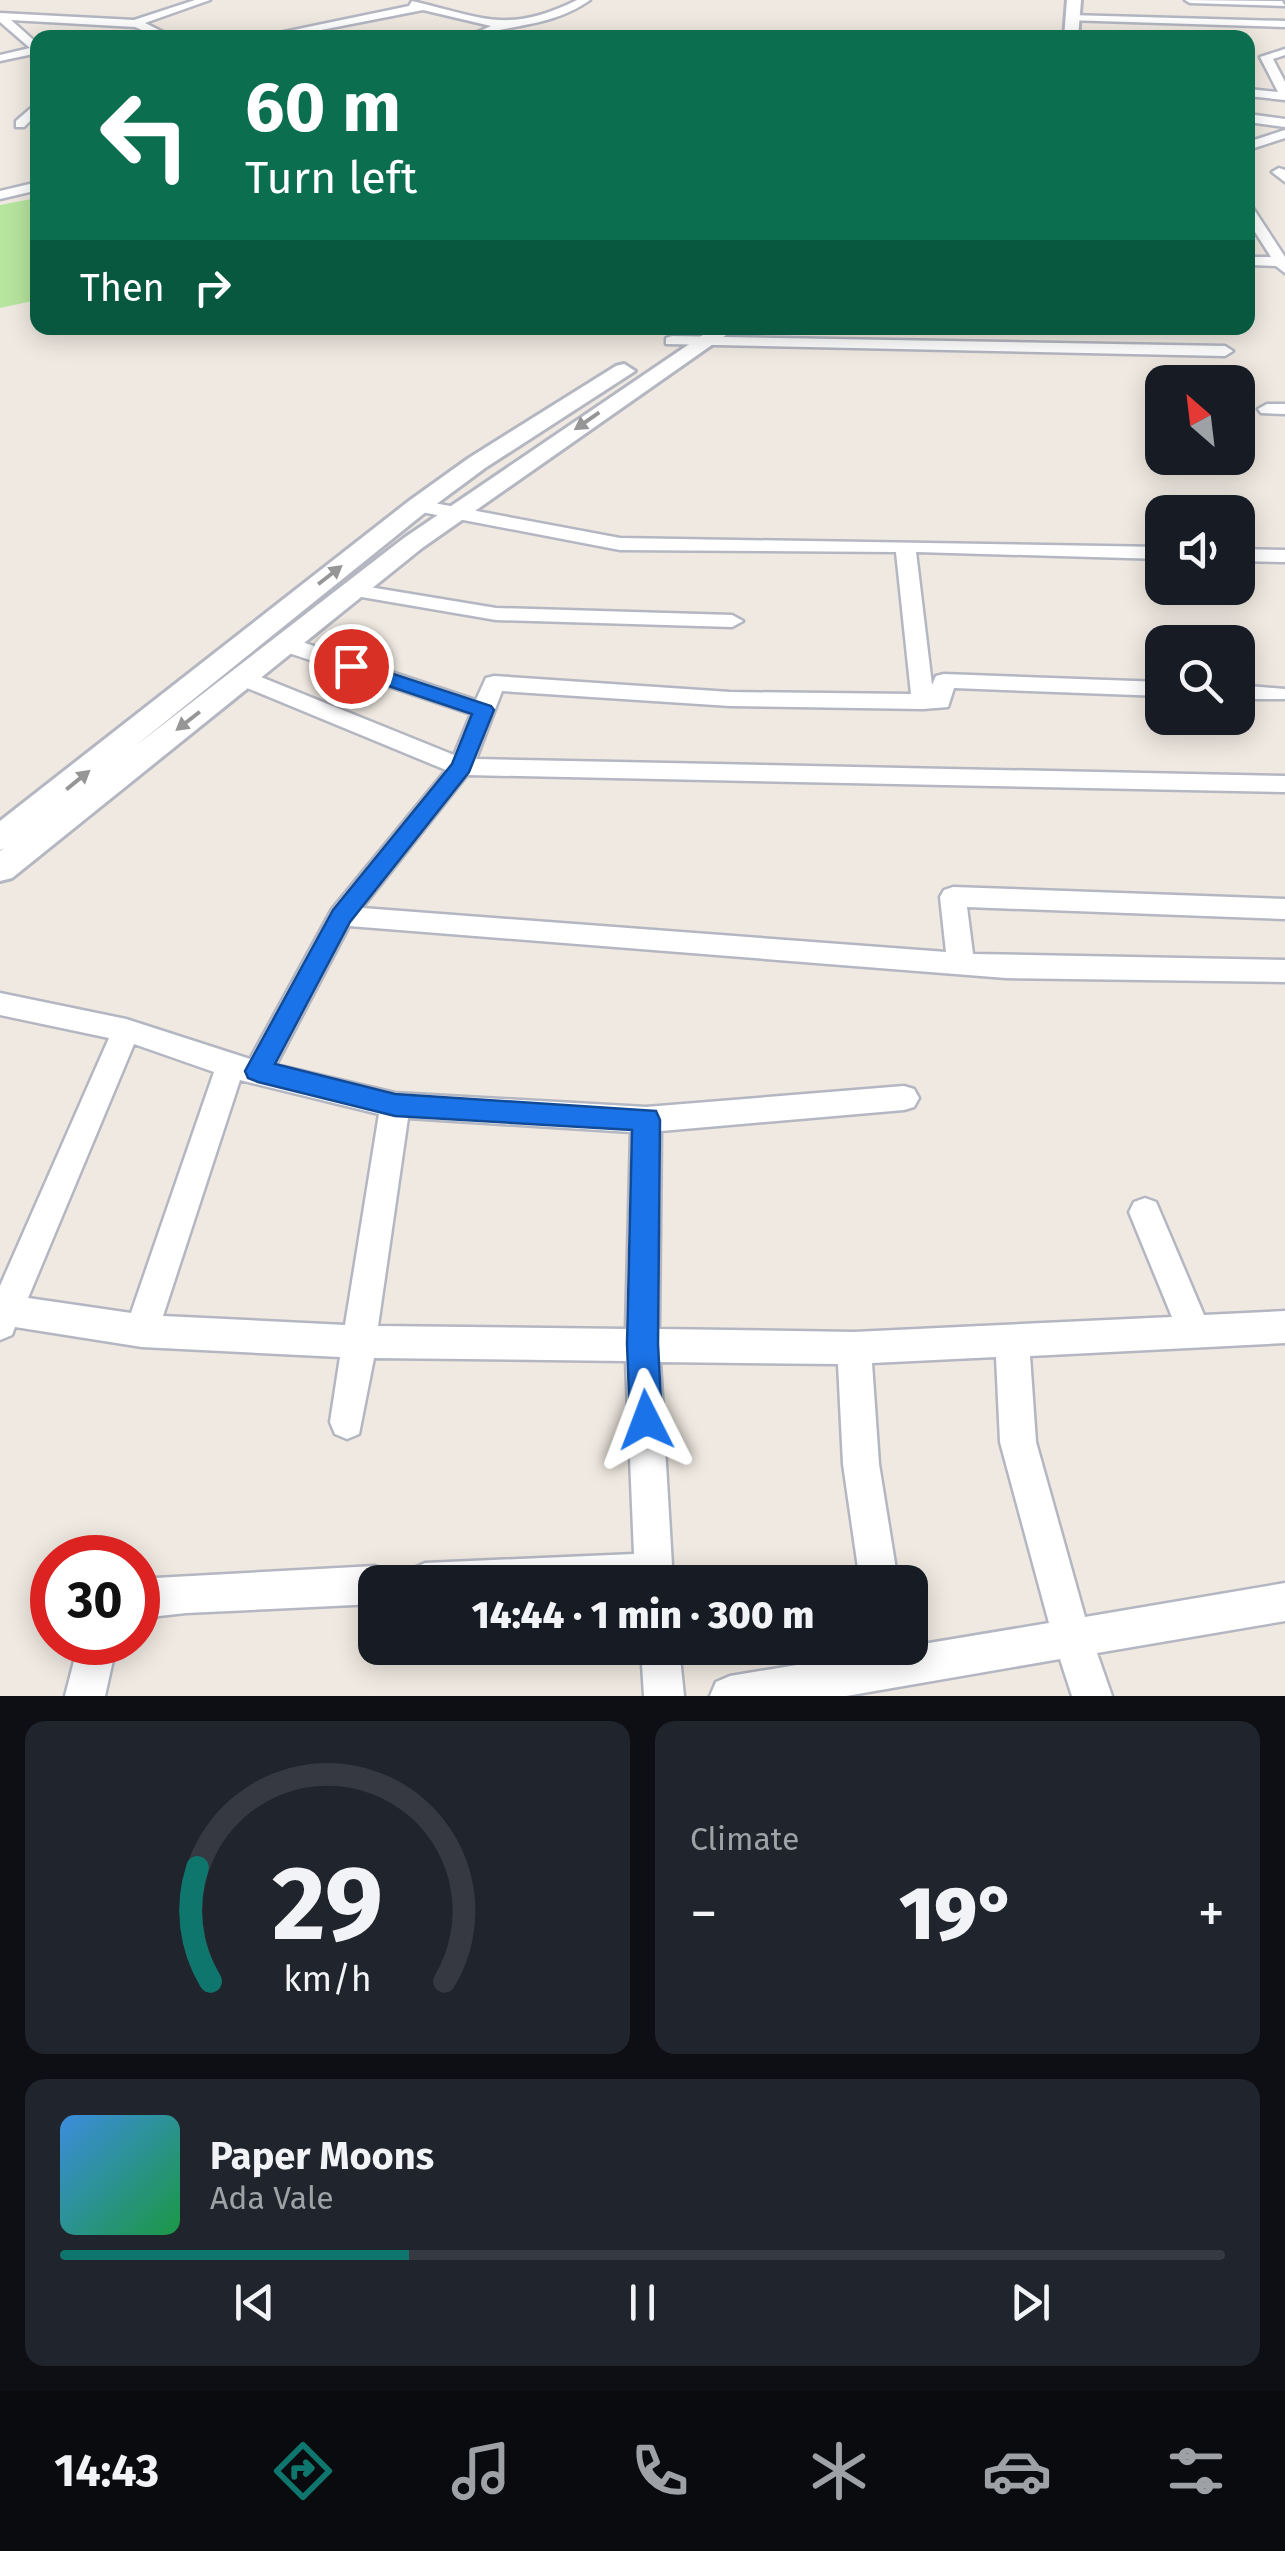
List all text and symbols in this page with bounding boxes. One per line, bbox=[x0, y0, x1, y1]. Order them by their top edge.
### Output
text: 60 m bbox=[245, 66, 401, 150]
icon: left bbox=[80, 70, 210, 200]
text: Turn left bbox=[245, 151, 417, 205]
icon: right bbox=[185, 260, 240, 315]
text: Then bbox=[80, 265, 165, 311]
north arrow bbox=[1145, 365, 1255, 475]
map controls bbox=[1145, 365, 1255, 735]
one-way arrow bbox=[574, 411, 601, 430]
button: sound bbox=[1145, 495, 1255, 605]
one-way arrow bbox=[318, 565, 343, 586]
pin bbox=[309, 624, 394, 709]
button: search bbox=[1145, 625, 1255, 735]
icon: arrive bbox=[324, 639, 379, 694]
one-way arrow bbox=[175, 711, 201, 732]
one-way arrow bbox=[64, 769, 90, 790]
position arrow bbox=[594, 1368, 698, 1472]
speed limit sign: 30 bbox=[30, 1535, 160, 1665]
text: 14:44 · 1 min · 300 m bbox=[472, 1592, 814, 1638]
text: Climate bbox=[690, 1820, 799, 1858]
text: 29 bbox=[272, 1842, 383, 1967]
text: 19° bbox=[899, 1869, 1016, 1959]
text: − bbox=[690, 1881, 718, 1947]
text: + bbox=[1198, 1881, 1225, 1947]
text: km/h bbox=[283, 1958, 372, 2000]
text: Paper Moons bbox=[210, 2133, 434, 2179]
text: Ada Vale bbox=[210, 2179, 334, 2217]
icon: previous bbox=[227, 2275, 282, 2330]
icon: pause bbox=[615, 2275, 670, 2330]
icon: next bbox=[1003, 2275, 1058, 2330]
icon: directions bbox=[268, 2436, 338, 2506]
icon: music bbox=[446, 2436, 516, 2506]
icon: phone bbox=[625, 2436, 695, 2506]
icon: climate bbox=[804, 2436, 874, 2506]
icon: car bbox=[982, 2436, 1052, 2506]
icon: filters bbox=[1161, 2436, 1231, 2506]
text: 14:43 bbox=[54, 2444, 159, 2498]

